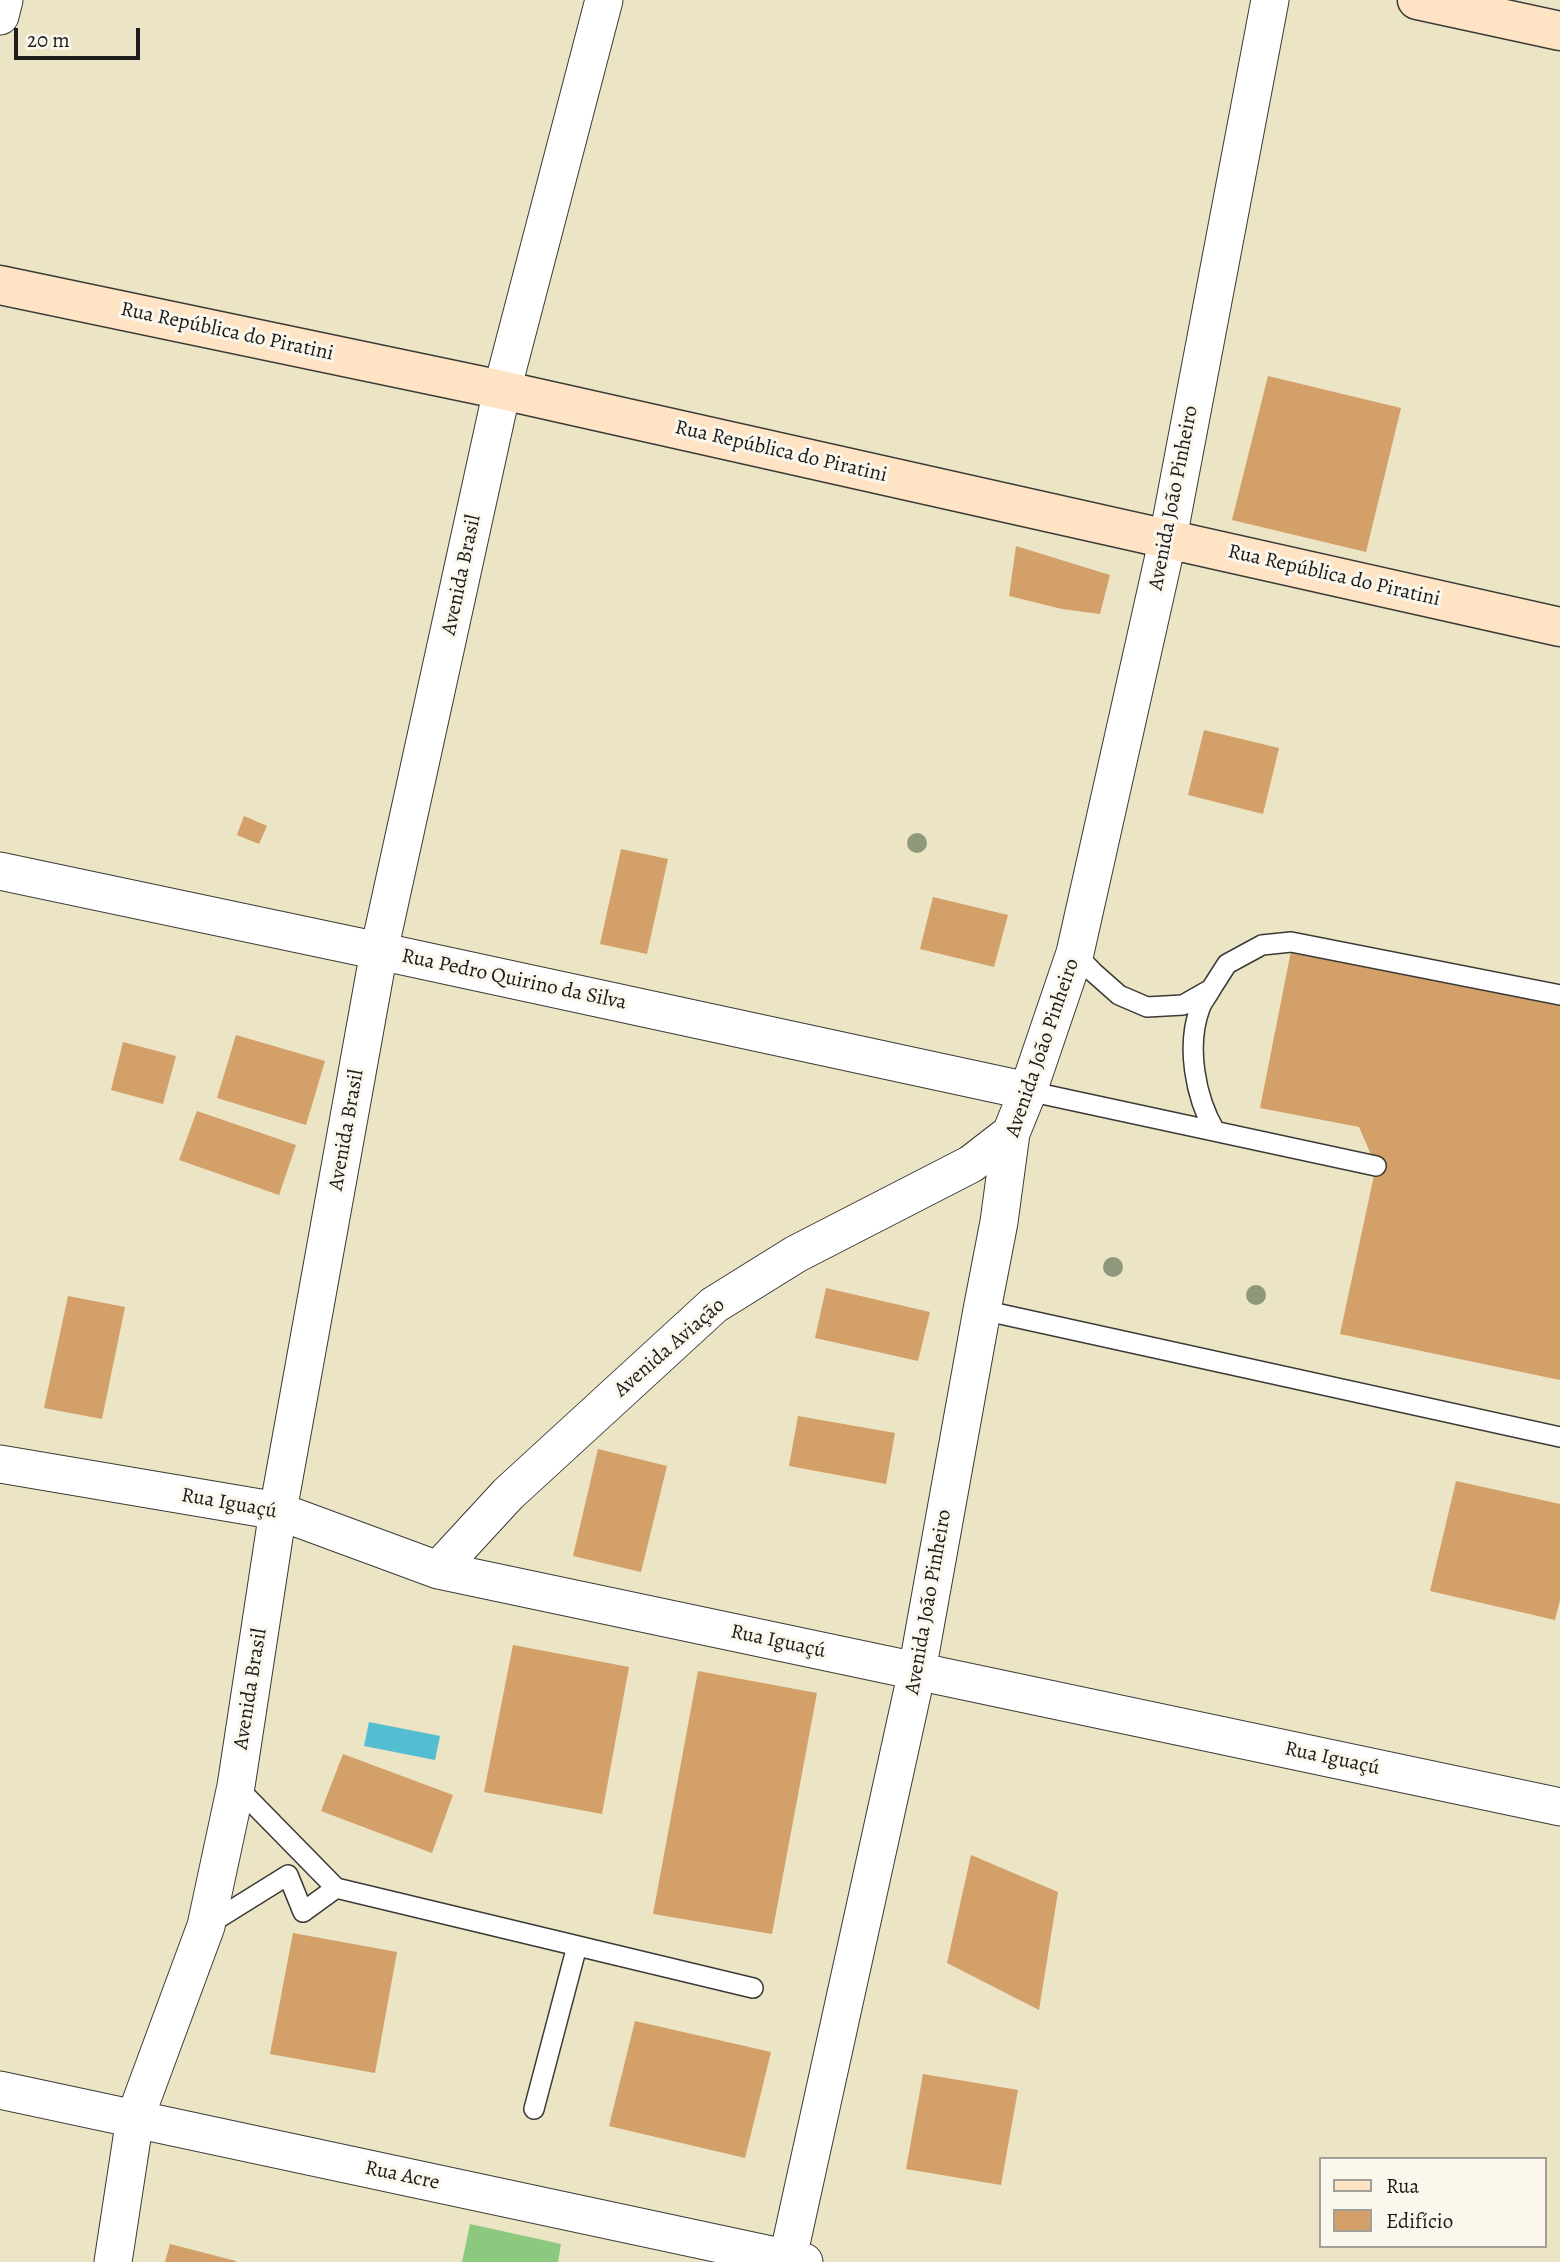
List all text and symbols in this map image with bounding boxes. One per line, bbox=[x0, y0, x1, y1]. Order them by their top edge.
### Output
scale bar bbox=[18, 14, 144, 58]
text: 20 m bbox=[27, 26, 70, 54]
street label: Rua República do Piratini bbox=[118, 297, 336, 367]
street label: Avenida João Pinheiro bbox=[1144, 404, 1204, 592]
street label: Rua República do Piratini bbox=[672, 415, 890, 489]
street label: Avenida Brasil bbox=[437, 513, 487, 637]
street label: Rua República do Piratini bbox=[1225, 539, 1443, 613]
street label: Rua Pedro Quirino da Silva bbox=[399, 944, 629, 1016]
street label: Avenida João Pinheiro bbox=[1001, 955, 1085, 1141]
street label: Avenida Brasil bbox=[324, 1068, 370, 1192]
street label: Avenida Aviação bbox=[609, 1293, 731, 1403]
street label: Rua Iguaçú bbox=[179, 1483, 279, 1525]
street label: Avenida João Pinheiro bbox=[900, 1508, 958, 1696]
street label: Rua Iguaçú bbox=[728, 1620, 828, 1664]
street label: Avenida Brasil bbox=[229, 1627, 273, 1751]
street label: Rua Iguaçú bbox=[1282, 1737, 1382, 1781]
street label: Rua Acre bbox=[362, 2156, 442, 2196]
legend bbox=[1318, 2157, 1546, 2248]
text: Rua bbox=[1386, 2172, 1419, 2200]
text: Edifício bbox=[1386, 2207, 1453, 2235]

